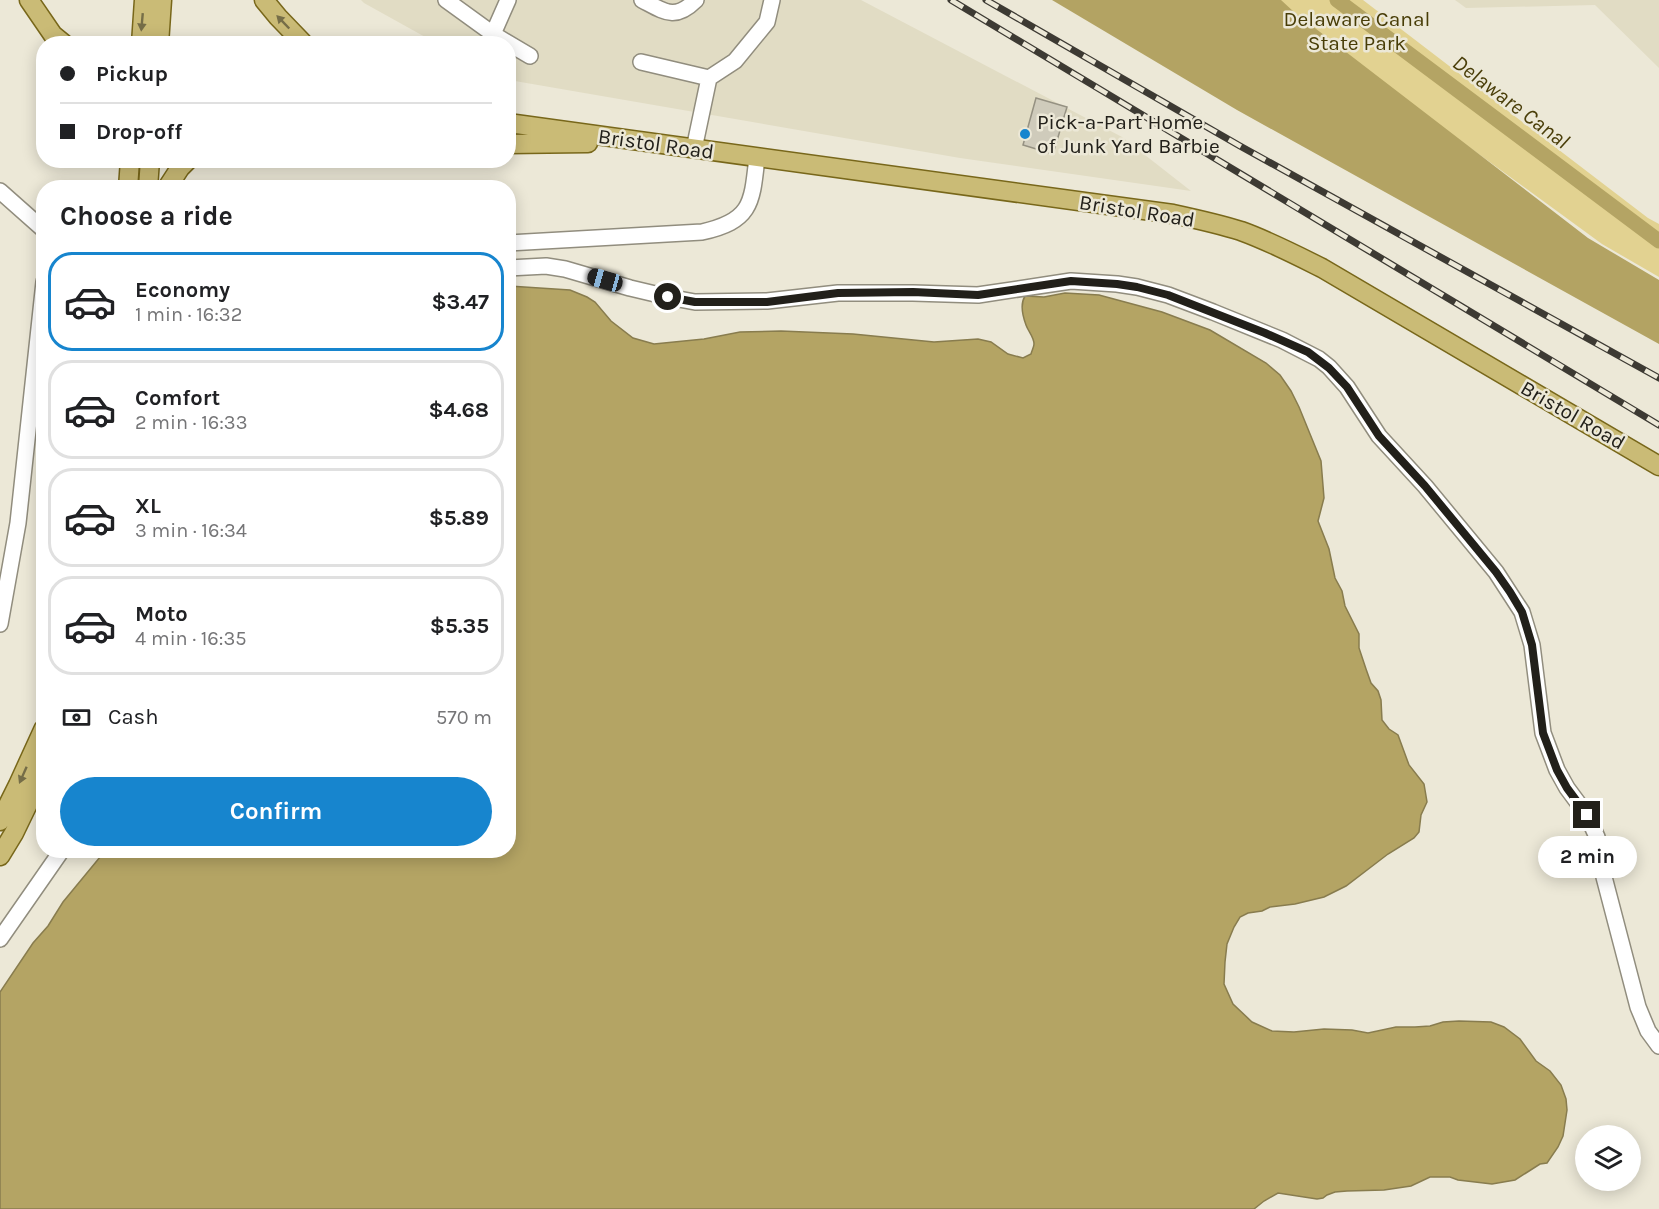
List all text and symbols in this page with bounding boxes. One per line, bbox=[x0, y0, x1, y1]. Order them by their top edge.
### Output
park label: Delaware Canal State Park bbox=[1284, 7, 1430, 55]
one-way arrow bbox=[137, 12, 147, 31]
one-way arrow bbox=[277, 16, 291, 30]
water label: Delaware Canal bbox=[1447, 50, 1575, 154]
text: Pickup bbox=[96, 61, 168, 87]
place label: Pick-a-Part Home of Junk Yard Barbie bbox=[1037, 110, 1220, 158]
text: Drop-off bbox=[96, 119, 182, 145]
street label: Bristol Road bbox=[597, 124, 715, 164]
marker: Pick-a-Part Home of Junk Yard Barbie bbox=[1018, 127, 1032, 141]
street label: Bristol Road bbox=[1078, 190, 1196, 232]
text: Choose a ride bbox=[60, 200, 233, 232]
car bbox=[585, 266, 625, 294]
icon: car bbox=[63, 275, 117, 329]
text: Economy bbox=[135, 277, 230, 303]
route start bbox=[654, 283, 681, 310]
text: $3.47 bbox=[431, 289, 489, 315]
text: 1 min · 16:32 bbox=[135, 303, 242, 326]
street label: Bristol Road bbox=[1517, 375, 1629, 455]
icon: car bbox=[63, 383, 117, 437]
text: Comfort bbox=[135, 385, 220, 411]
text: $4.68 bbox=[428, 397, 489, 423]
text: 2 min · 16:33 bbox=[135, 411, 247, 434]
icon: car bbox=[63, 491, 117, 545]
text: XL bbox=[135, 493, 161, 519]
text: $5.89 bbox=[429, 505, 489, 531]
text: 3 min · 16:34 bbox=[135, 519, 247, 542]
icon: car bbox=[63, 599, 117, 653]
text: Moto bbox=[135, 601, 188, 627]
text: $5.35 bbox=[430, 613, 489, 639]
text: 4 min · 16:35 bbox=[135, 627, 247, 650]
icon: cash bbox=[60, 701, 93, 734]
text: Cash bbox=[108, 704, 158, 730]
text: 570 m bbox=[436, 706, 492, 729]
one-way arrow bbox=[18, 766, 28, 784]
button: Confirm bbox=[60, 777, 492, 846]
route end bbox=[1573, 801, 1600, 828]
callout: 2 min bbox=[1538, 836, 1636, 878]
text: 2 min bbox=[1560, 845, 1615, 868]
map controls bbox=[1575, 1125, 1641, 1191]
button: layers bbox=[1575, 1125, 1641, 1191]

